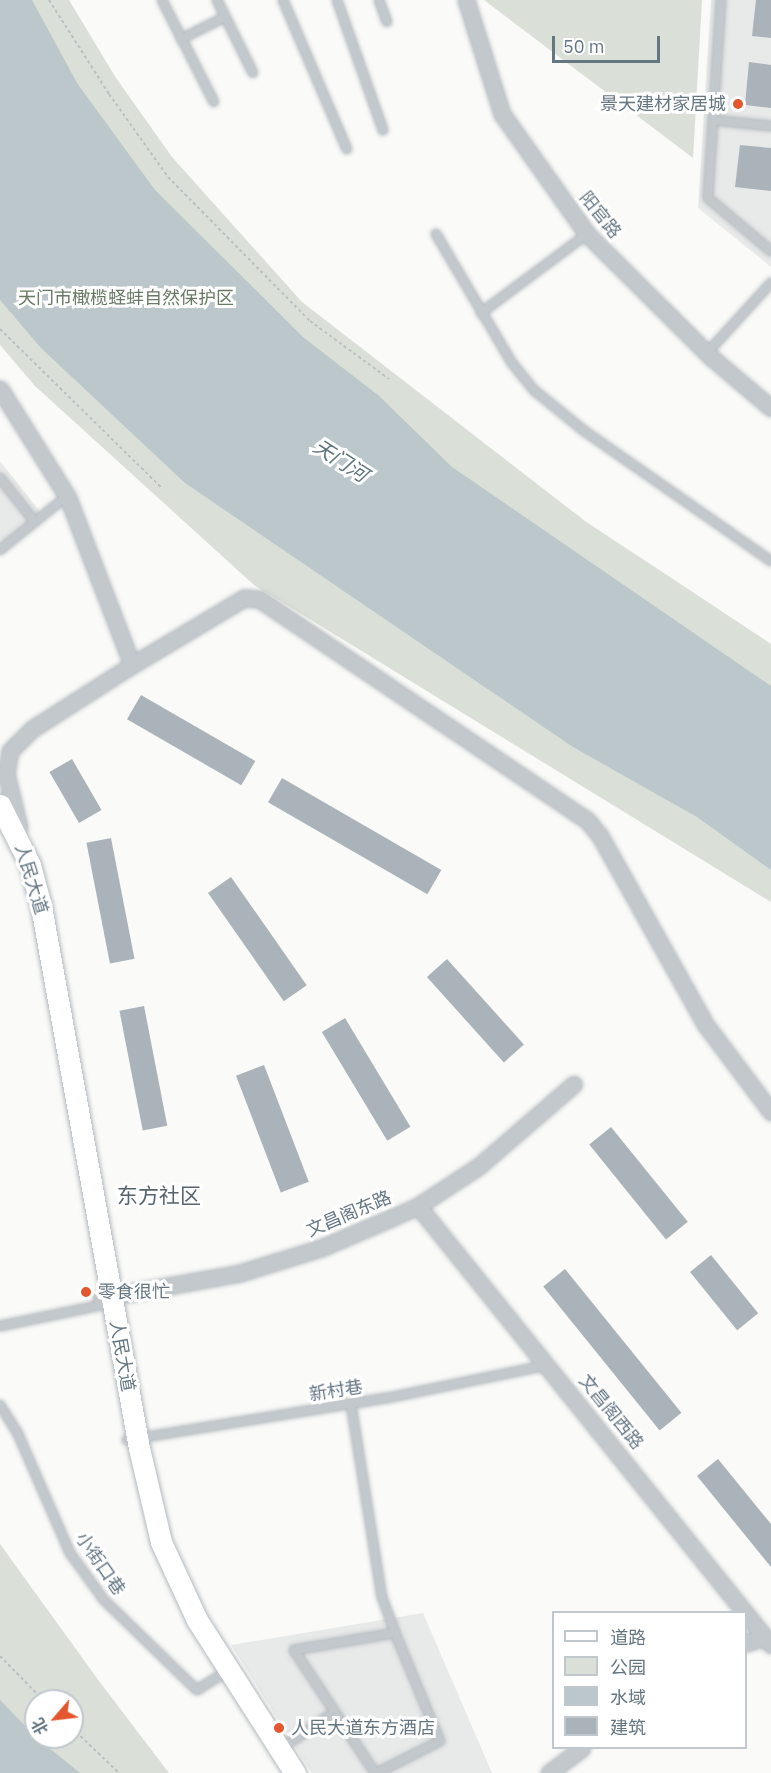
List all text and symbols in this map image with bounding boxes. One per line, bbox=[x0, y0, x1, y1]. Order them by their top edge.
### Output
scale bar bbox=[555, 24, 663, 62]
text: 50 m bbox=[563, 35, 605, 58]
place label: 景天建材家居城 bbox=[600, 93, 726, 115]
marker: 景天建材家居城 bbox=[731, 97, 745, 111]
street label: 阳官路 bbox=[575, 187, 625, 243]
park label: 天门市橄榄蛏蚌自然保护区 bbox=[18, 287, 234, 309]
water label: 天门河 bbox=[309, 434, 373, 486]
street label: 人民大道 bbox=[10, 841, 52, 917]
district label: 东方社区 bbox=[117, 1182, 201, 1208]
street label: 文昌阁东路 bbox=[303, 1186, 395, 1242]
place label: 零食很忙 bbox=[98, 1281, 170, 1303]
marker: 零食很忙 bbox=[79, 1285, 93, 1299]
street label: 人民大道 bbox=[105, 1319, 139, 1393]
street label: 文昌阁西路 bbox=[574, 1370, 648, 1454]
street label: 新村巷 bbox=[308, 1376, 364, 1406]
street label: 小街口巷 bbox=[71, 1528, 129, 1600]
legend bbox=[552, 1611, 747, 1749]
text: 道路 bbox=[610, 1626, 646, 1649]
text: 公园 bbox=[610, 1656, 646, 1679]
text: 水域 bbox=[610, 1686, 646, 1709]
north arrow bbox=[24, 1689, 84, 1749]
text: 北 bbox=[27, 1715, 52, 1738]
text: 建筑 bbox=[610, 1716, 646, 1739]
place label: 人民大道东方酒店 bbox=[291, 1717, 435, 1739]
marker: 人民大道东方酒店 bbox=[272, 1721, 286, 1735]

